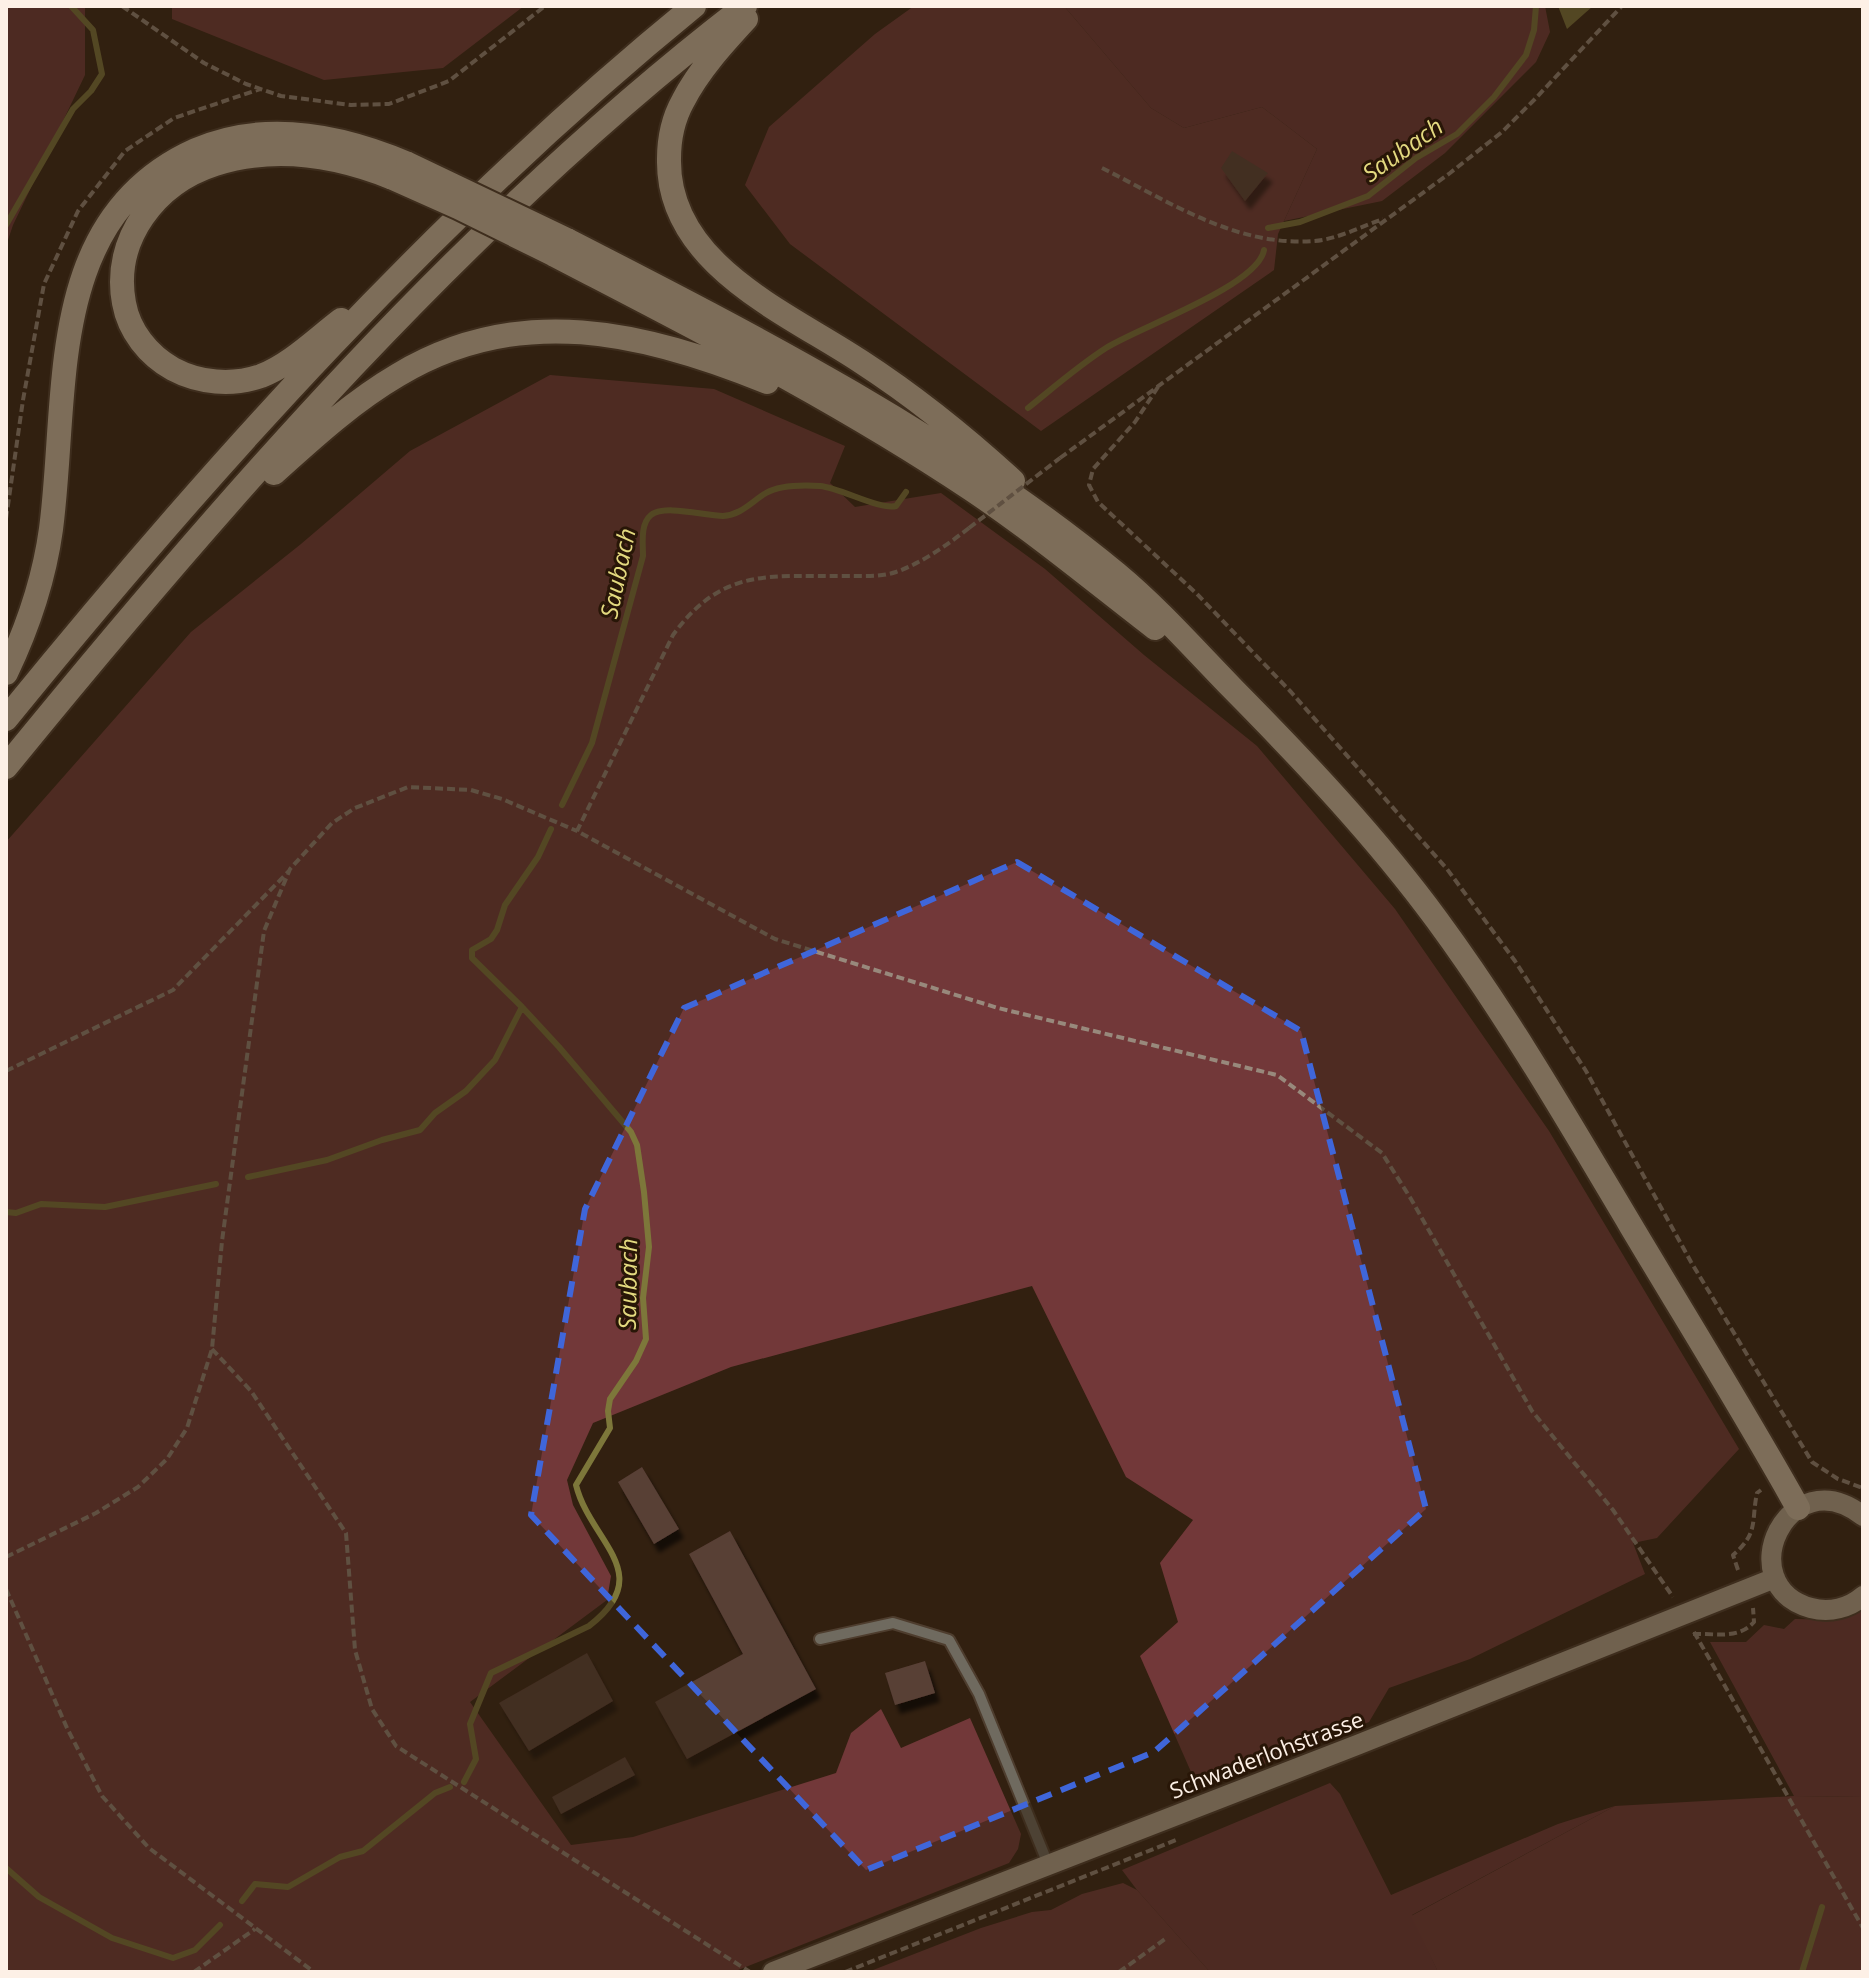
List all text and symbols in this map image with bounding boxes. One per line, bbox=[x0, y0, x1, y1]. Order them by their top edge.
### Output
water label: Saubach bbox=[1355, 109, 1449, 189]
water label: Saubach bbox=[591, 525, 643, 621]
water label: Saubach bbox=[610, 1238, 644, 1330]
street label: Schwaderlohstrasse bbox=[1165, 1703, 1367, 1805]

